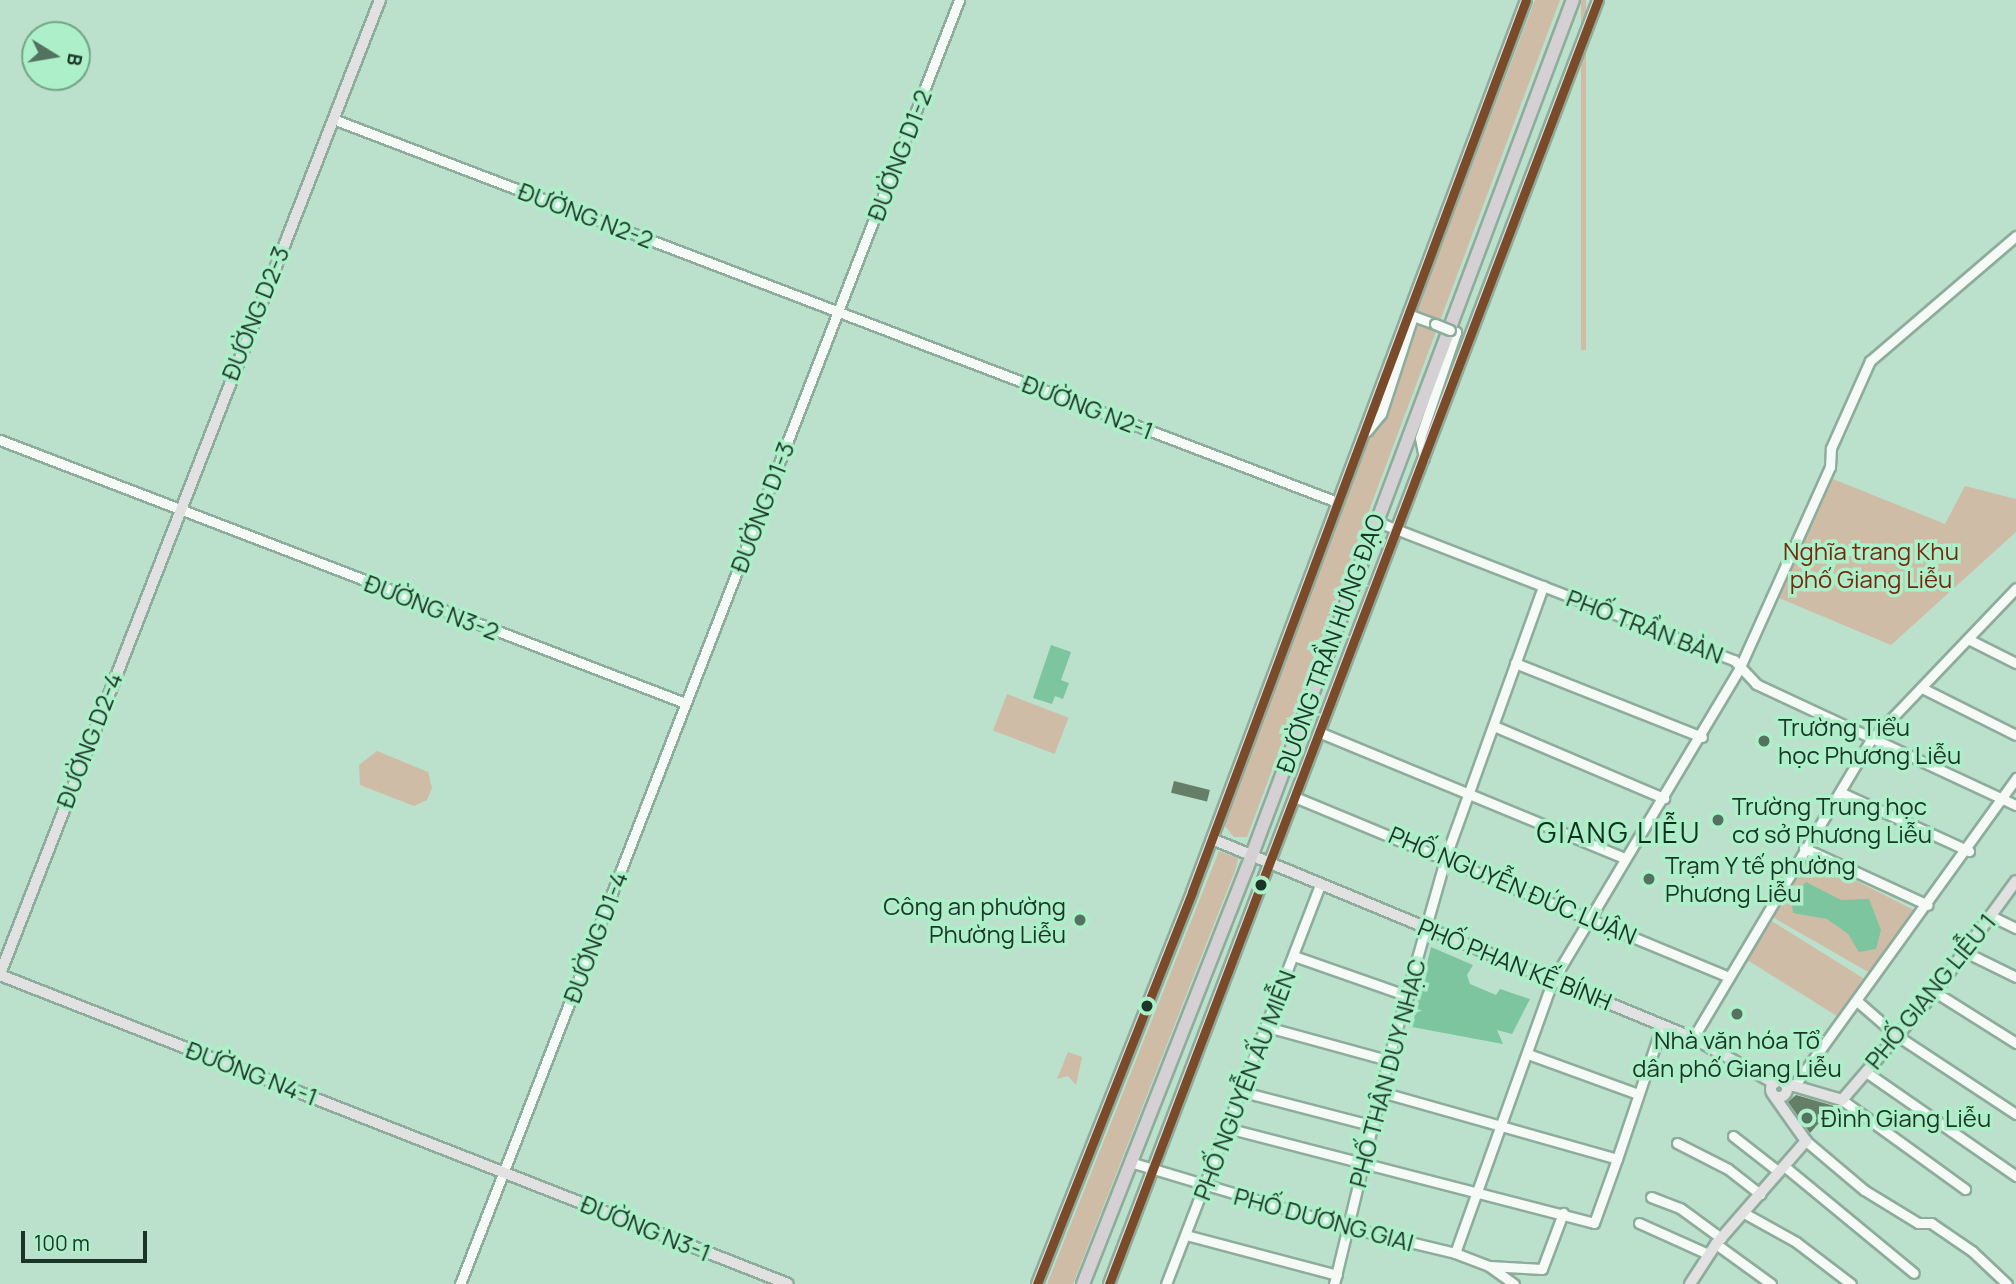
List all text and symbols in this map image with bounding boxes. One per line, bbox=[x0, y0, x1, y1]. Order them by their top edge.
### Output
north arrow bbox=[21, 21, 91, 91]
text: B bbox=[61, 51, 89, 68]
street label: ĐƯỜNG D1-2 bbox=[861, 86, 937, 224]
street label: ĐƯỜNG N2-2 bbox=[514, 176, 658, 254]
street label: ĐƯỜNG D2-3 bbox=[215, 242, 295, 384]
street label: ĐƯỜNG N2-1 bbox=[1018, 369, 1158, 445]
street label: ĐƯỜNG D1-3 bbox=[724, 438, 800, 576]
street label: ĐƯỜNG TRẦN HƯNG ĐẠO bbox=[1270, 510, 1390, 776]
park label: Nghĩa trang Khu phố Giang Liễu bbox=[1783, 537, 1959, 593]
street label: ĐƯỜNG N3-2 bbox=[361, 568, 503, 646]
street label: PHỐ TRẦN BÀN bbox=[1563, 583, 1727, 669]
street label: ĐƯỜNG D2-4 bbox=[50, 668, 128, 812]
place label: Trường Tiểu học Phương Liễu bbox=[1778, 713, 1961, 769]
marker: Trường Tiểu học Phương Liễu bbox=[1756, 733, 1772, 749]
place label: Trường Trung học cơ sở Phương Liễu bbox=[1732, 792, 1932, 848]
marker: Trường Trung học cơ sở Phương Liễu bbox=[1710, 812, 1726, 828]
district label: GIANG LIỄU bbox=[1538, 815, 1700, 849]
street label: PHỐ NGUYỄN ĐỨC LUẬN bbox=[1385, 820, 1641, 950]
place label: Trạm Y tế phường Phương Liễu bbox=[1665, 851, 1857, 907]
street label: ĐƯỜNG D1-4 bbox=[557, 867, 633, 1007]
marker: Trạm Y tế phường Phương Liễu bbox=[1639, 869, 1659, 889]
unlabelled marker bbox=[1254, 878, 1268, 892]
place label: Công an phường Phường Liễu bbox=[883, 892, 1066, 948]
street label: PHỐ GIANG LIỄU 1 bbox=[1859, 908, 2001, 1074]
marker: Công an phường Phường Liễu bbox=[1072, 912, 1088, 928]
street label: PHỐ PHAN KẾ BÍNH bbox=[1414, 912, 1616, 1016]
street label: PHỐ THÂN DUY NHẠC bbox=[1343, 955, 1431, 1191]
street label: PHỐ NGUYỄN ẤU MIỄN bbox=[1187, 966, 1301, 1204]
unlabelled marker bbox=[1140, 999, 1154, 1013]
marker: Nhà văn hóa Tổ dân phố Giang Liễu bbox=[1729, 1006, 1745, 1022]
place label: Nhà văn hóa Tổ dân phố Giang Liễu bbox=[1632, 1026, 1842, 1082]
street label: ĐƯỜNG N4-1 bbox=[182, 1035, 322, 1111]
place label: Đình Giang Liễu bbox=[1821, 1104, 1991, 1132]
marker: Đình Giang Liễu bbox=[1799, 1110, 1815, 1126]
street label: PHỐ DƯƠNG GIAI bbox=[1231, 1181, 1417, 1257]
street label: ĐƯỜNG N3-1 bbox=[577, 1189, 715, 1267]
scale bar bbox=[24, 1218, 150, 1262]
text: 100 m bbox=[34, 1229, 90, 1257]

